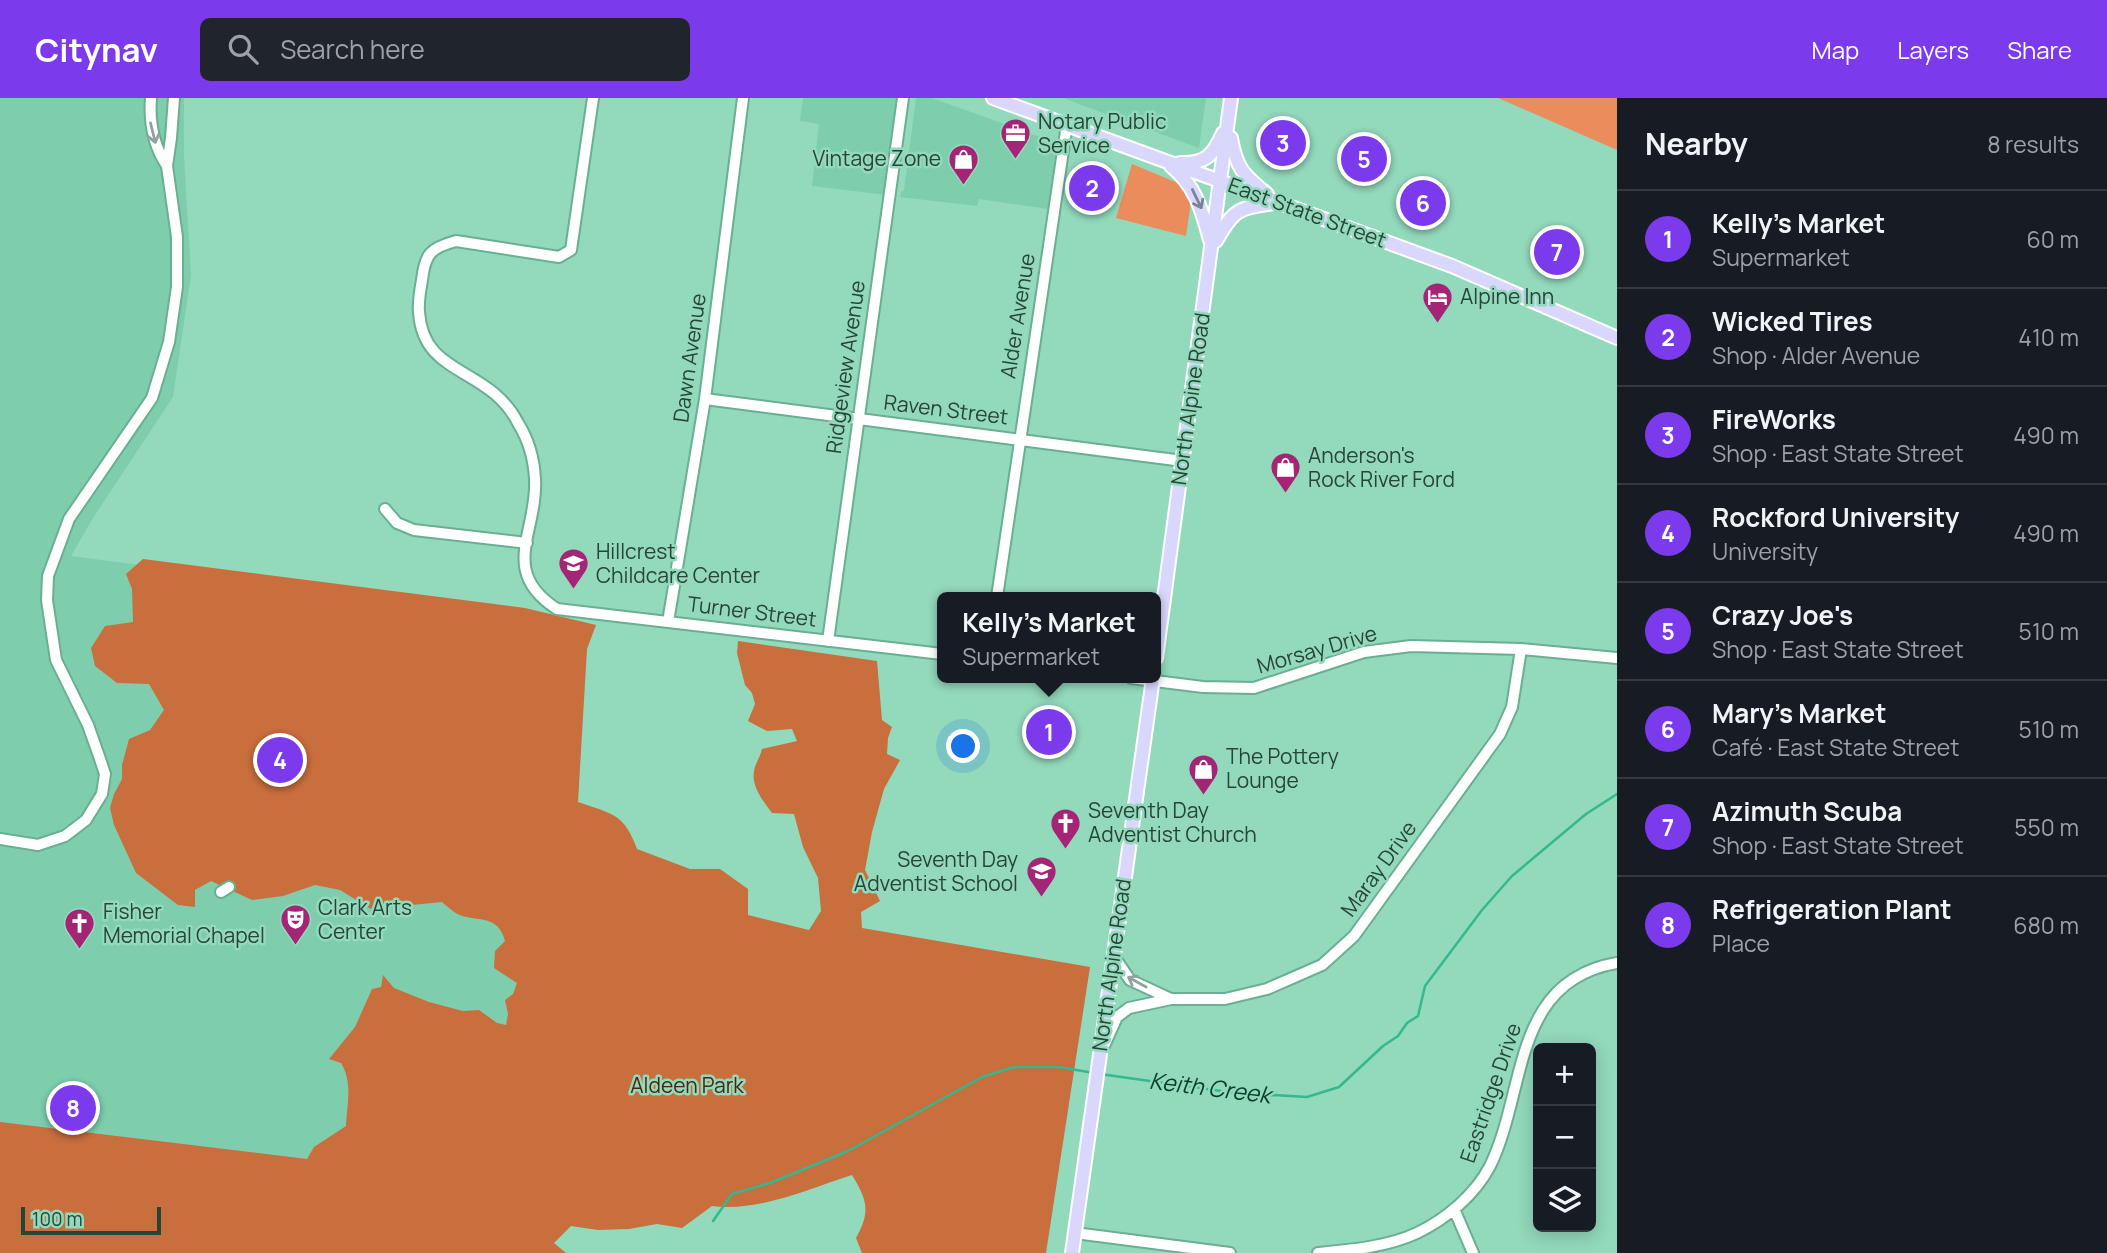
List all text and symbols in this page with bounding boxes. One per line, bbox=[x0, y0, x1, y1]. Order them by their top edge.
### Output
search box bbox=[200, 18, 690, 81]
text: Citynav bbox=[35, 27, 158, 72]
icon: search bbox=[224, 30, 262, 68]
text: Search here bbox=[280, 31, 425, 67]
text: Map bbox=[1812, 33, 1859, 66]
text: Layers bbox=[1897, 33, 1969, 66]
text: Share bbox=[2007, 33, 2072, 66]
place label: Notary Public Service bbox=[1038, 107, 1167, 159]
office icon: Notary Public Service bbox=[998, 117, 1032, 161]
pin: 3 bbox=[1260, 117, 1306, 169]
one-way arrow bbox=[147, 121, 160, 144]
text: Nearby bbox=[1645, 123, 1748, 164]
text: 8 results bbox=[1987, 128, 2079, 160]
pin: 5 bbox=[1341, 133, 1387, 185]
shop icon: Vintage Zone bbox=[947, 142, 981, 186]
place label: Vintage Zone bbox=[812, 144, 941, 172]
pin: 2 bbox=[1069, 162, 1115, 214]
street label: East State Street bbox=[1224, 170, 1390, 254]
pin: 6 bbox=[1400, 177, 1446, 229]
one-way arrow bbox=[1191, 188, 1204, 209]
text: Kelly's Market bbox=[1712, 205, 1885, 241]
text: 1 bbox=[1663, 223, 1673, 255]
text: 60 m bbox=[2027, 223, 2079, 255]
pin: 7 bbox=[1534, 226, 1580, 278]
text: Supermarket bbox=[1712, 241, 1850, 273]
street label: Alder Avenue bbox=[993, 251, 1041, 381]
street label: Ridgeview Avenue bbox=[819, 279, 871, 455]
hotel icon: Alpine Inn bbox=[1420, 280, 1454, 324]
place label: Alpine Inn bbox=[1460, 282, 1554, 310]
street label: Dawn Avenue bbox=[666, 292, 712, 424]
text: Wicked Tires bbox=[1712, 303, 1873, 339]
street label: North Alpine Road bbox=[1164, 311, 1216, 487]
text: 2 bbox=[1661, 321, 1675, 353]
text: 410 m bbox=[2018, 321, 2079, 353]
text: Shop · Alder Avenue bbox=[1712, 339, 1920, 371]
street label: Raven Street bbox=[882, 387, 1010, 431]
text: FireWorks bbox=[1712, 401, 1836, 437]
text: 3 bbox=[1661, 419, 1675, 451]
text: 490 m bbox=[2013, 419, 2079, 451]
text: Shop · East State Street bbox=[1712, 437, 1964, 469]
place label: Anderson's Rock River Ford bbox=[1308, 441, 1455, 493]
shop icon: Anderson's Rock River Ford bbox=[1268, 451, 1302, 495]
text: Rockford University bbox=[1712, 499, 1959, 535]
text: 4 bbox=[1661, 517, 1675, 549]
text: 490 m bbox=[2013, 517, 2079, 549]
text: University bbox=[1712, 535, 1818, 567]
place label: Hillcrest Childcare Center bbox=[596, 537, 761, 589]
school or university icon: Hillcrest Childcare Center bbox=[556, 547, 590, 591]
street label: Turner Street bbox=[686, 589, 818, 633]
popup bbox=[937, 592, 1161, 683]
text: Crazy Joe's bbox=[1712, 597, 1853, 633]
text: Kelly's Market bbox=[962, 604, 1136, 640]
text: 5 bbox=[1661, 615, 1675, 647]
text: 510 m bbox=[2019, 615, 2079, 647]
street label: Morsay Drive bbox=[1253, 619, 1380, 680]
text: Shop · East State Street bbox=[1712, 633, 1964, 665]
text: Supermarket bbox=[962, 640, 1100, 672]
text: Mary's Market bbox=[1712, 695, 1887, 731]
pin: 1 bbox=[1026, 706, 1072, 758]
text: 6 bbox=[1661, 713, 1675, 745]
text: 510 m bbox=[2019, 713, 2079, 745]
your location bbox=[946, 729, 980, 763]
text: Café · East State Street bbox=[1712, 731, 1960, 763]
pin: 4 bbox=[257, 734, 303, 786]
place label: The Pottery Lounge bbox=[1226, 742, 1339, 794]
shop icon: The Pottery Lounge bbox=[1186, 752, 1220, 796]
text: Azimuth Scuba bbox=[1712, 793, 1902, 829]
place label: Seventh Day Adventist Church bbox=[1088, 796, 1257, 848]
church icon: Seventh Day Adventist Church bbox=[1048, 806, 1082, 850]
text: 7 bbox=[1662, 811, 1674, 843]
text: 550 m bbox=[2014, 811, 2079, 843]
street label: Maray Drive bbox=[1334, 815, 1422, 922]
text: Shop · East State Street bbox=[1712, 829, 1964, 861]
place label: Seventh Day Adventist School bbox=[854, 845, 1018, 897]
school or university icon: Seventh Day Adventist School bbox=[1024, 855, 1058, 899]
street label: North Alpine Road bbox=[1085, 877, 1137, 1053]
text: Refrigeration Plant bbox=[1712, 891, 1951, 927]
place label: Clark Arts Center bbox=[318, 893, 412, 945]
place label: Fisher Memorial Chapel bbox=[103, 897, 265, 949]
theatre icon: Clark Arts Center bbox=[278, 903, 312, 947]
church icon: Fisher Memorial Chapel bbox=[63, 907, 97, 951]
text: 8 bbox=[1661, 909, 1675, 941]
text: 680 m bbox=[2013, 909, 2079, 941]
text: Place bbox=[1712, 927, 1770, 959]
one-way arrow bbox=[1128, 975, 1148, 989]
street label: Eastridge Drive bbox=[1453, 1019, 1527, 1166]
map controls bbox=[1533, 1043, 1596, 1232]
button: + bbox=[1533, 1043, 1596, 1106]
water label: Keith Creek bbox=[1148, 1064, 1276, 1111]
park label: Aldeen Park bbox=[630, 1071, 744, 1099]
pin: 8 bbox=[50, 1082, 96, 1134]
button: − bbox=[1533, 1106, 1596, 1169]
button: layers bbox=[1533, 1169, 1596, 1232]
scale bar bbox=[21, 1204, 161, 1236]
text: 100 m bbox=[32, 1206, 83, 1232]

